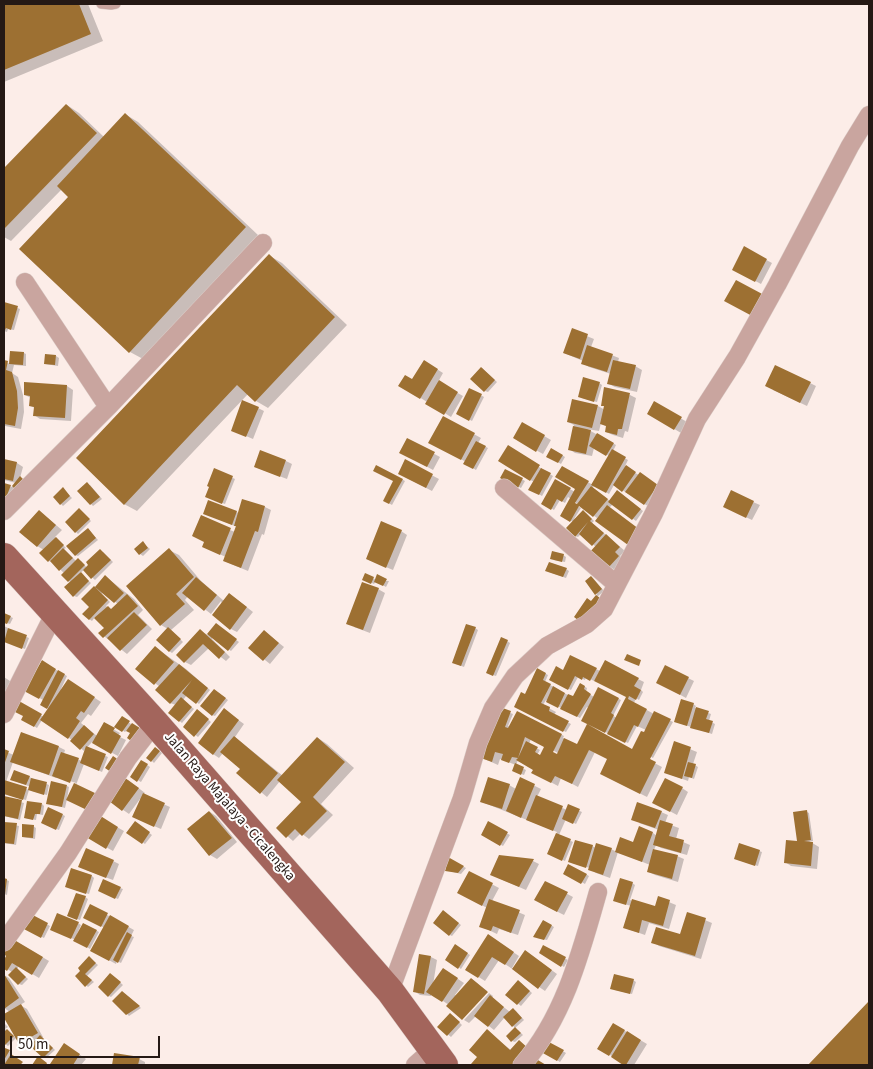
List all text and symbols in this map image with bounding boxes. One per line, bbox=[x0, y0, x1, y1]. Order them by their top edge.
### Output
street label: Jalan Raya Majalaya - Cicalengka bbox=[160, 729, 298, 885]
scale bar bbox=[12, 1026, 162, 1058]
text: 50 m bbox=[18, 1034, 48, 1055]

